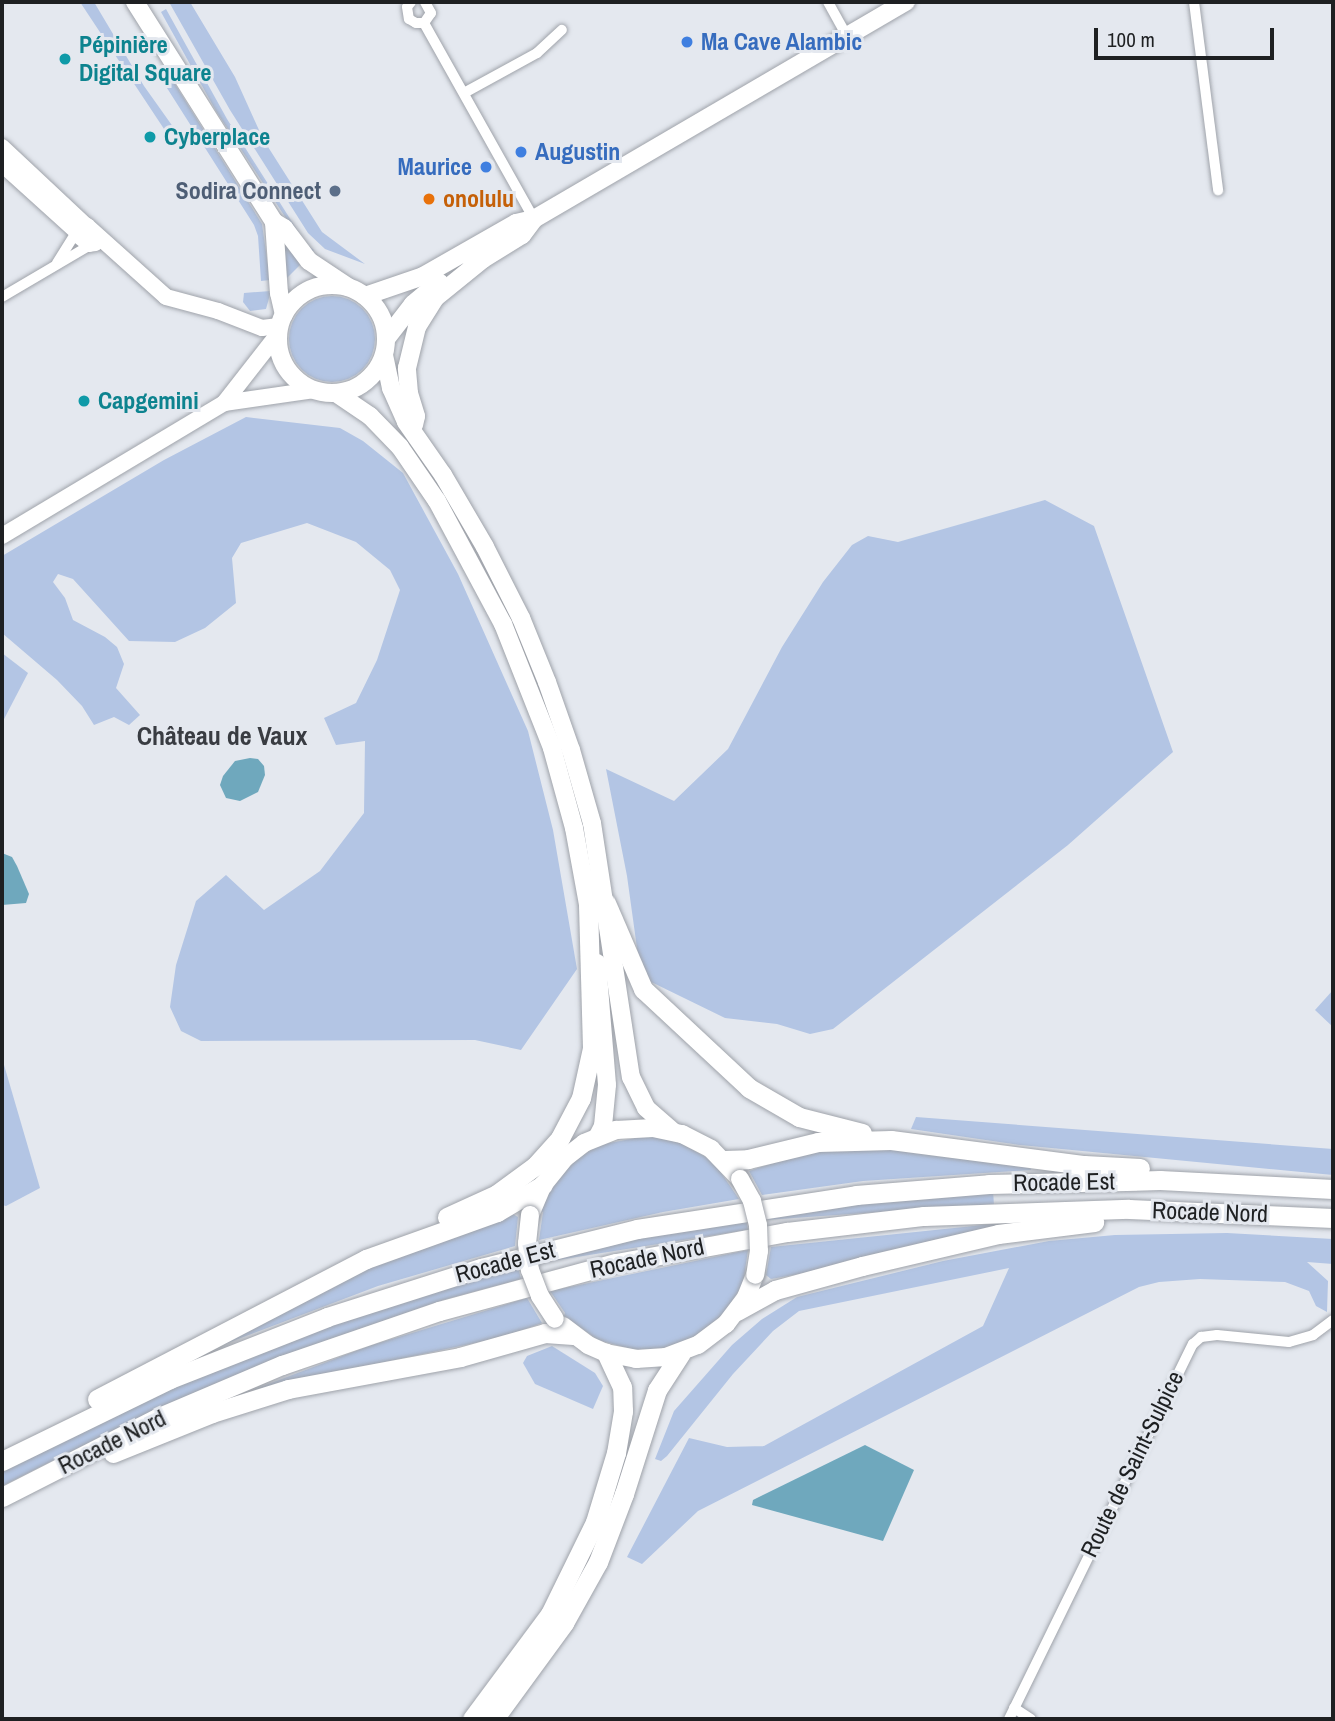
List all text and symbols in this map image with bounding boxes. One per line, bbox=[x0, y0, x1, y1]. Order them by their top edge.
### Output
scale bar bbox=[1097, 14, 1277, 58]
text: 100 m bbox=[1107, 25, 1155, 54]
place label: Ma Cave Alambic bbox=[701, 28, 863, 56]
place label: Pépinière Digital Square bbox=[79, 31, 211, 87]
marker: Ma Cave Alambic bbox=[679, 34, 695, 50]
marker: Pépinière Digital Square bbox=[57, 51, 73, 67]
place label: Cyberplace bbox=[164, 123, 270, 151]
marker: Cyberplace bbox=[142, 129, 158, 145]
place label: Augustin bbox=[535, 138, 620, 166]
marker: Augustin bbox=[513, 144, 529, 160]
place label: Maurice bbox=[398, 153, 472, 181]
marker: Maurice bbox=[478, 159, 494, 175]
place label: Sodira Connect bbox=[176, 177, 321, 205]
marker: Sodira Connect bbox=[327, 183, 343, 199]
place label: onolulu bbox=[443, 185, 514, 213]
marker: onolulu bbox=[421, 191, 437, 207]
place label: Capgemini bbox=[98, 387, 199, 415]
marker: Capgemini bbox=[76, 393, 92, 409]
district label: Château de Vaux bbox=[137, 720, 307, 752]
street label: Rocade Est bbox=[1013, 1167, 1115, 1197]
street label: Rocade Nord bbox=[1152, 1196, 1268, 1228]
street label: Rocade Nord bbox=[587, 1232, 707, 1284]
street label: Rocade Est bbox=[452, 1235, 558, 1289]
street label: Route de Saint-Sulpice bbox=[1074, 1366, 1190, 1562]
street label: Rocade Nord bbox=[54, 1404, 170, 1480]

